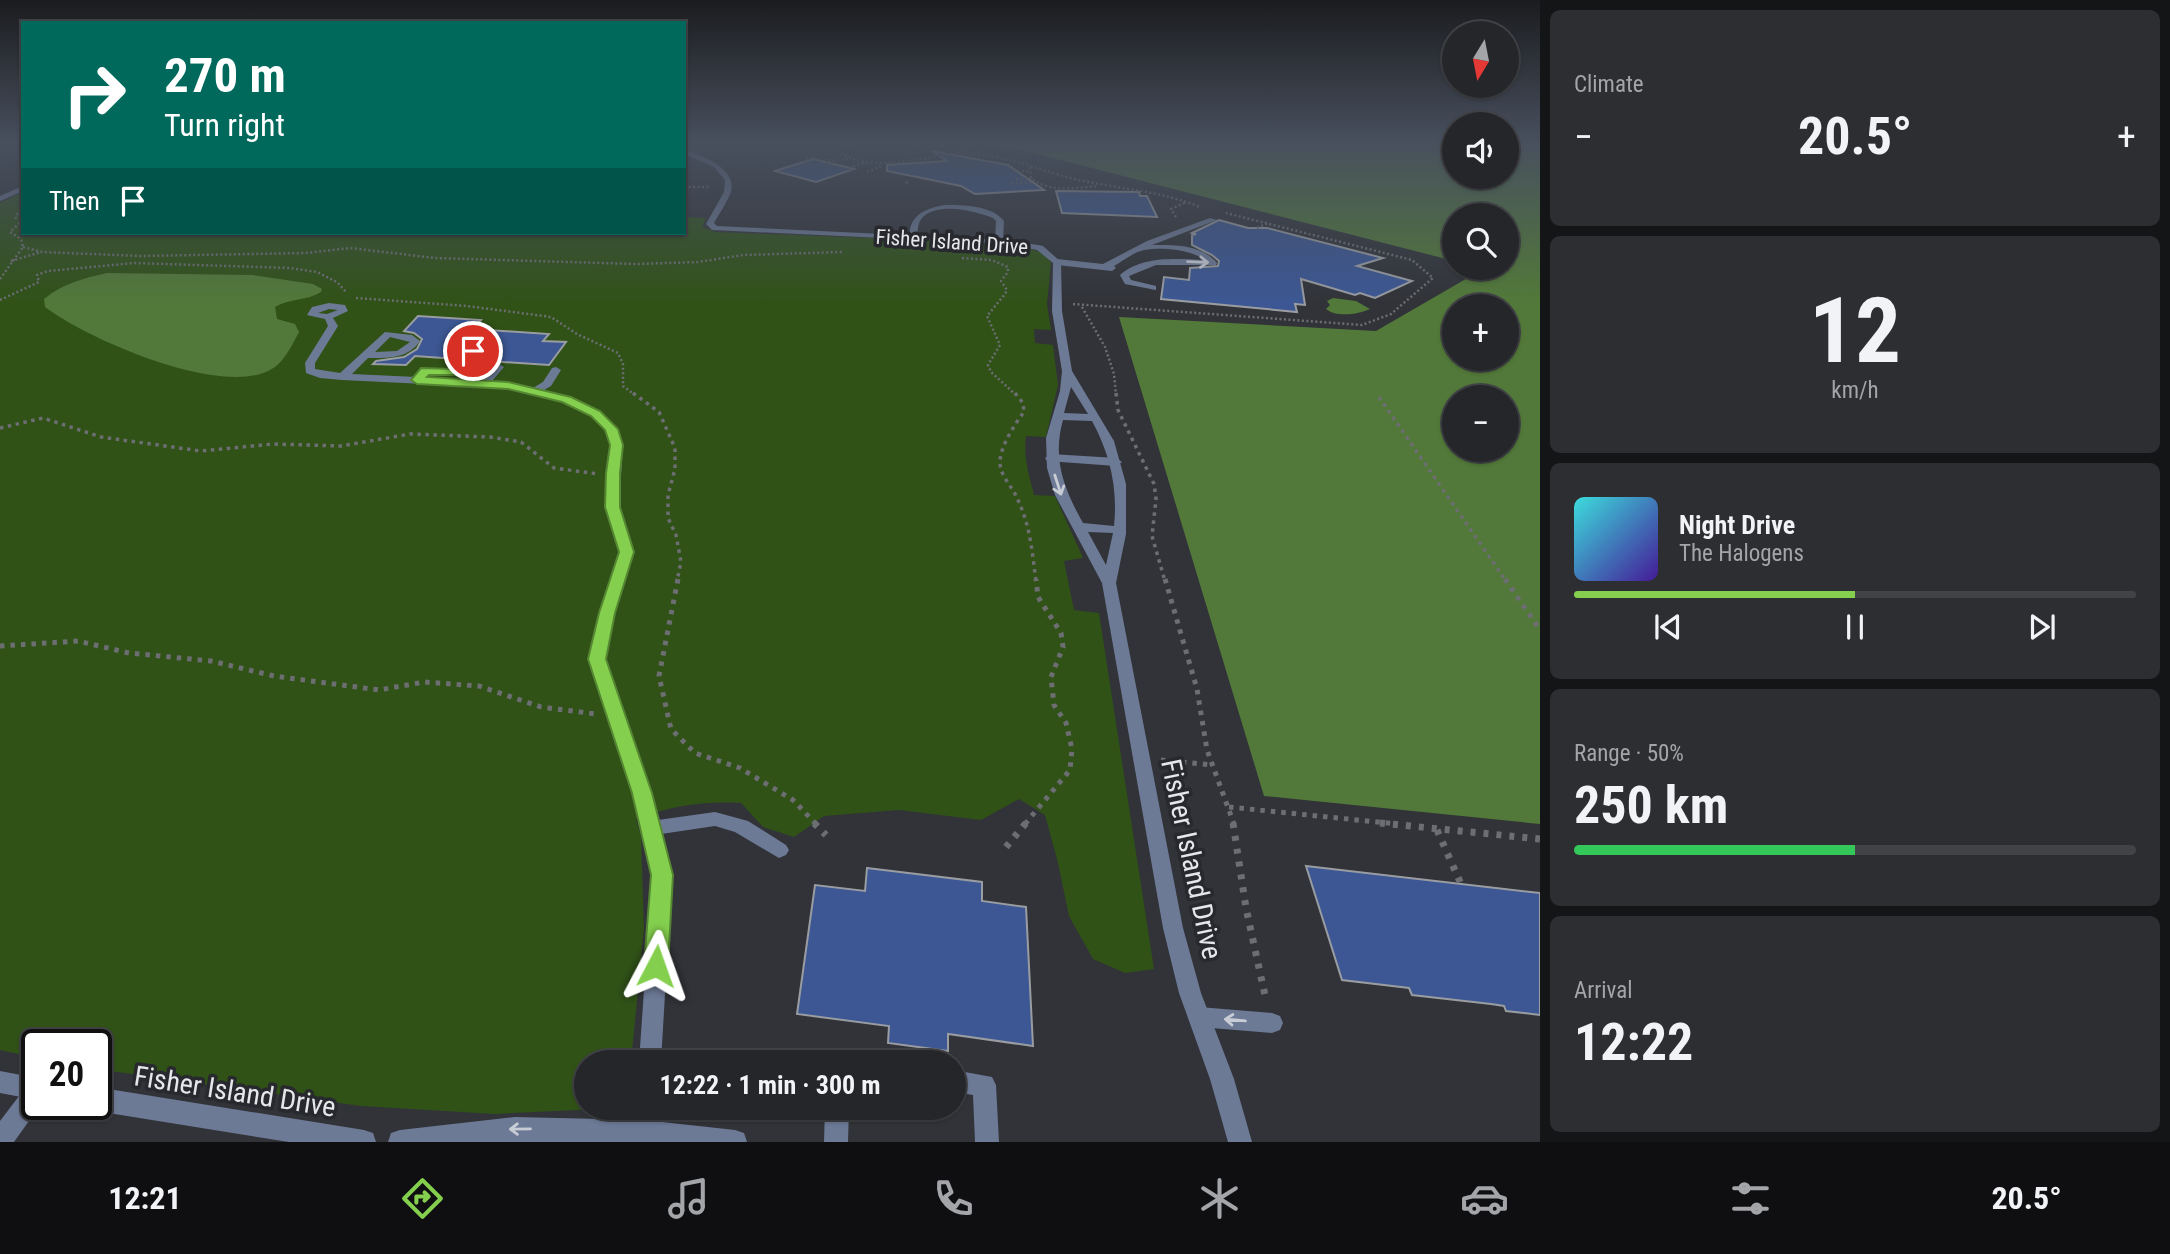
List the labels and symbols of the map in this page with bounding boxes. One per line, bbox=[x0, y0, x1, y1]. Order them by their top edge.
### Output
north arrow bbox=[1442, 21, 1519, 98]
street label: Fisher Island Drive bbox=[875, 225, 1029, 259]
one-way arrow bbox=[1186, 256, 1209, 269]
pin bbox=[443, 321, 503, 381]
one-way arrow bbox=[1053, 474, 1065, 496]
street label: Fisher Island Drive bbox=[1154, 756, 1229, 962]
position arrow bbox=[619, 929, 693, 1003]
one-way arrow bbox=[1224, 1013, 1247, 1026]
speed limit sign: 20 bbox=[21, 1029, 112, 1120]
street label: Fisher Island Drive bbox=[132, 1059, 338, 1124]
one-way arrow bbox=[509, 1123, 532, 1136]

